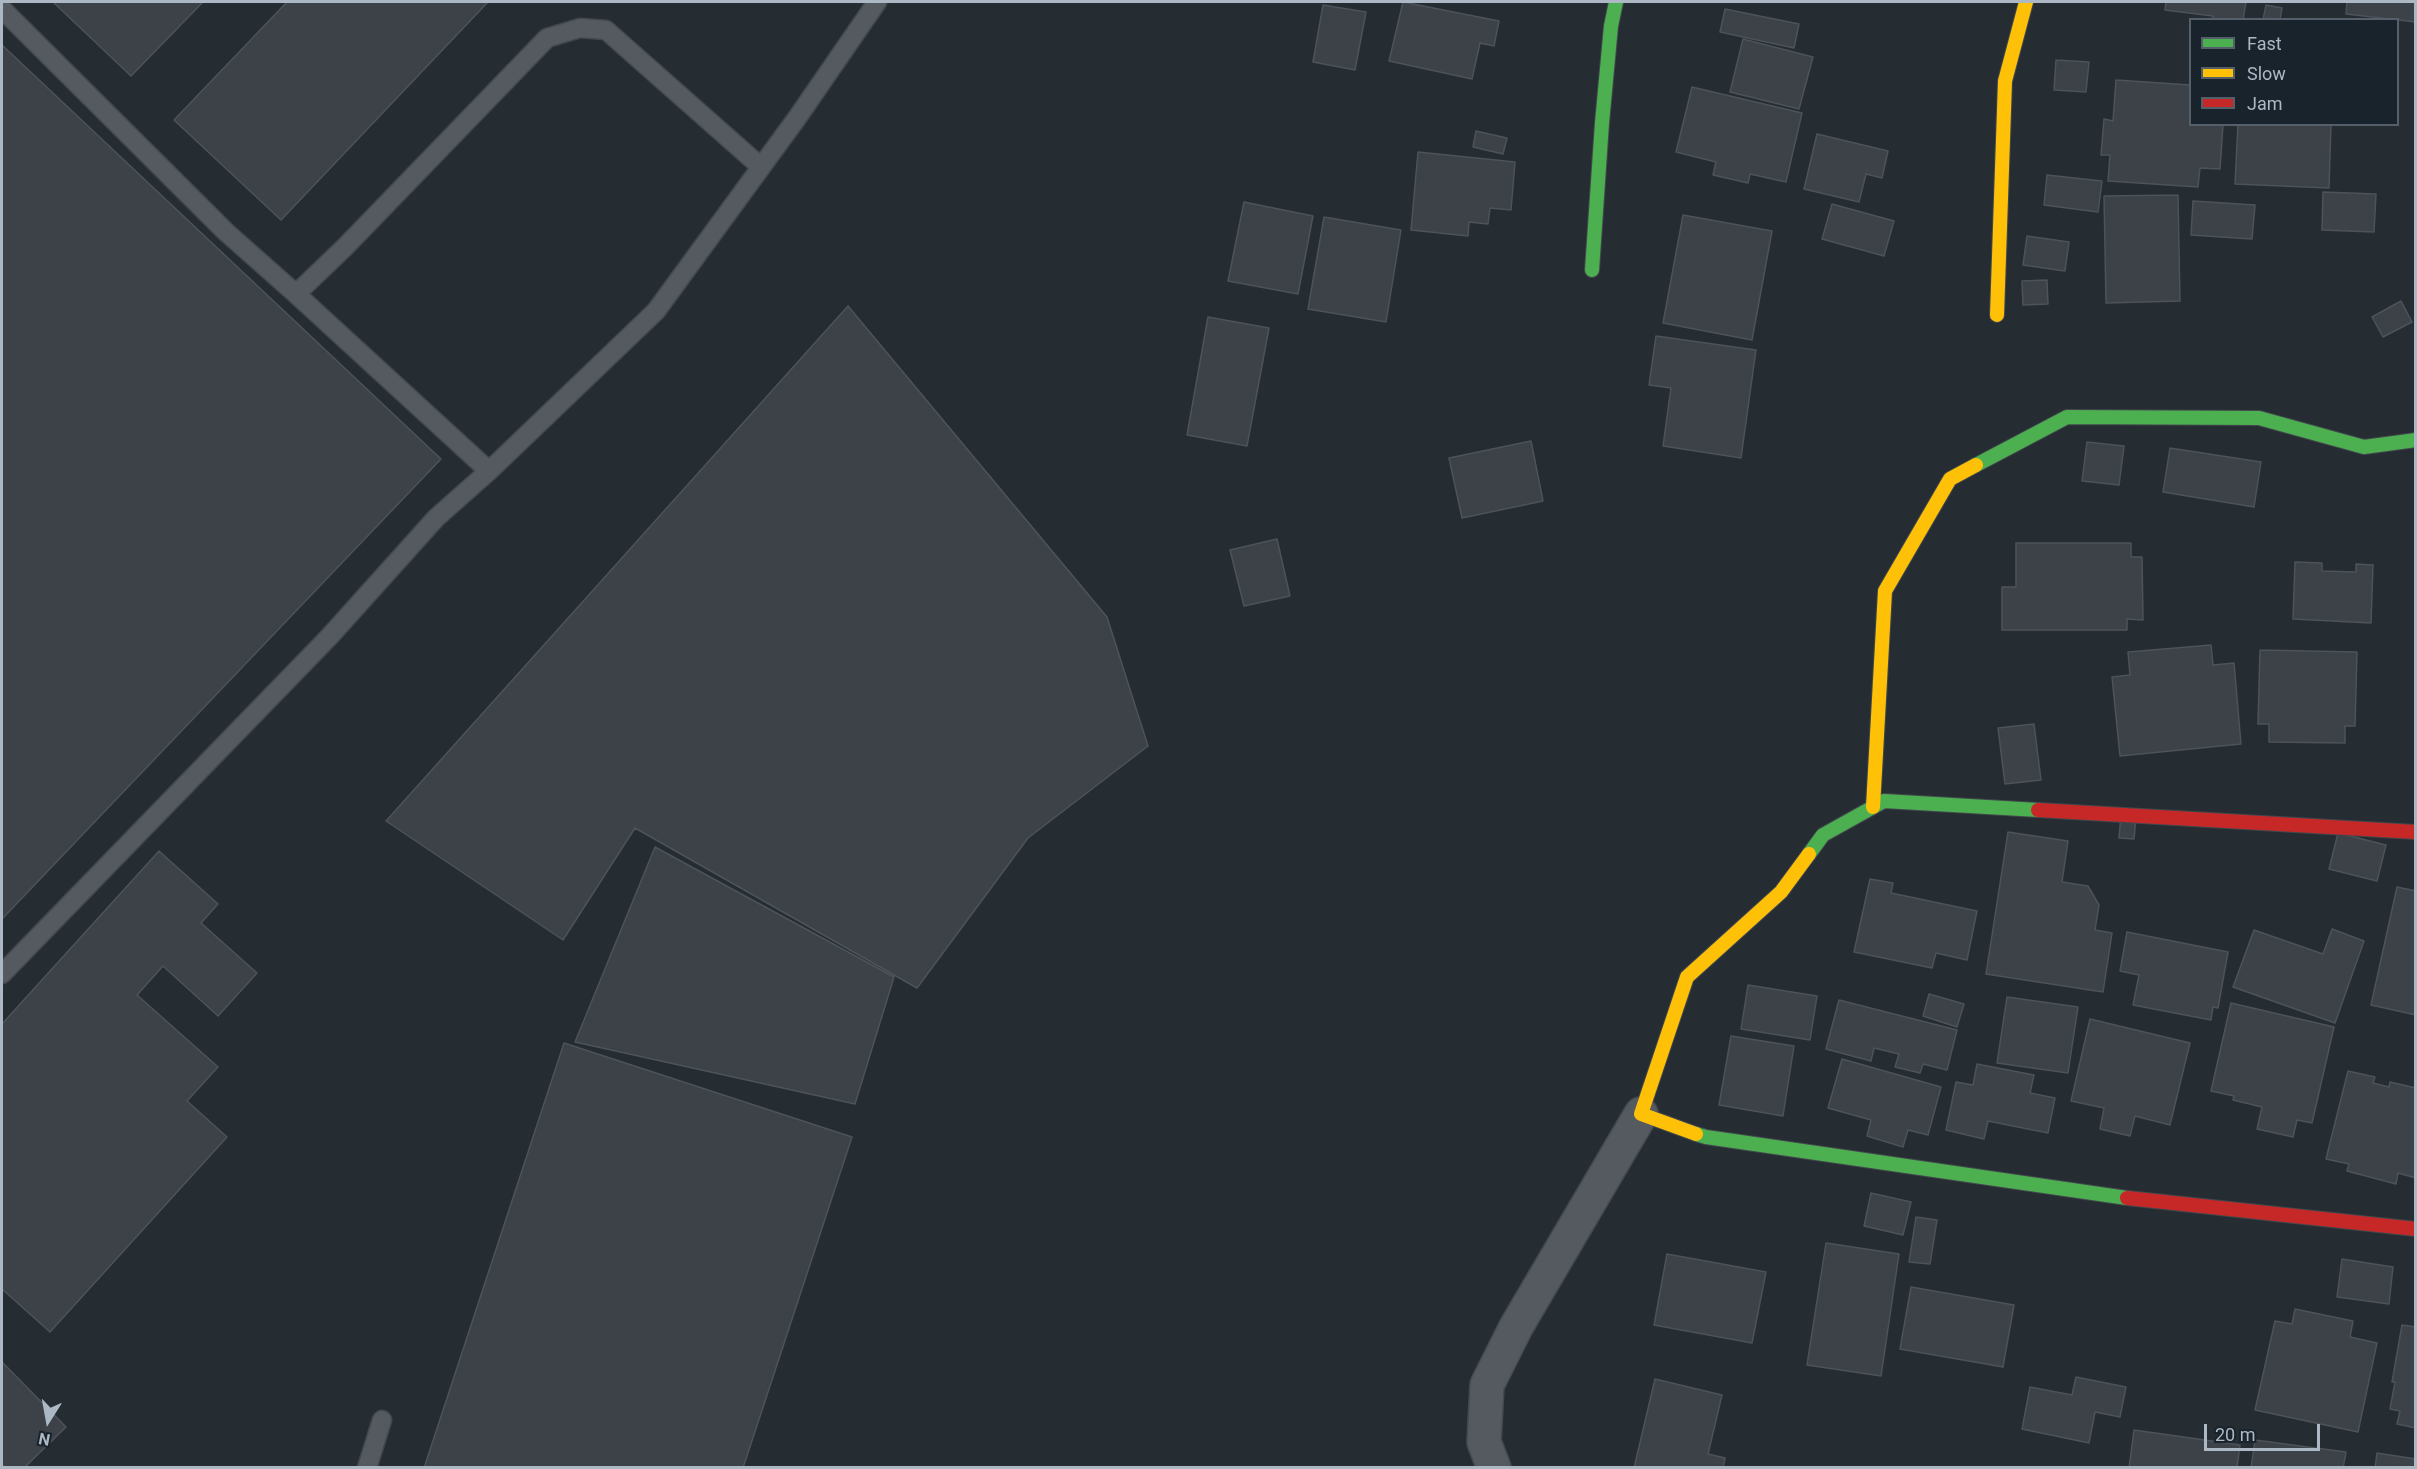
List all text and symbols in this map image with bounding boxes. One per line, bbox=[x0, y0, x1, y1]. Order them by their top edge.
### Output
legend bbox=[2189, 18, 2399, 126]
text: Fast bbox=[2247, 33, 2282, 54]
text: Slow bbox=[2247, 63, 2286, 84]
text: Jam bbox=[2247, 93, 2283, 114]
north arrow bbox=[18, 1391, 78, 1451]
scale bar bbox=[2207, 1412, 2322, 1450]
text: 20 m bbox=[2215, 1424, 2255, 1445]
text: N bbox=[37, 1429, 52, 1450]

